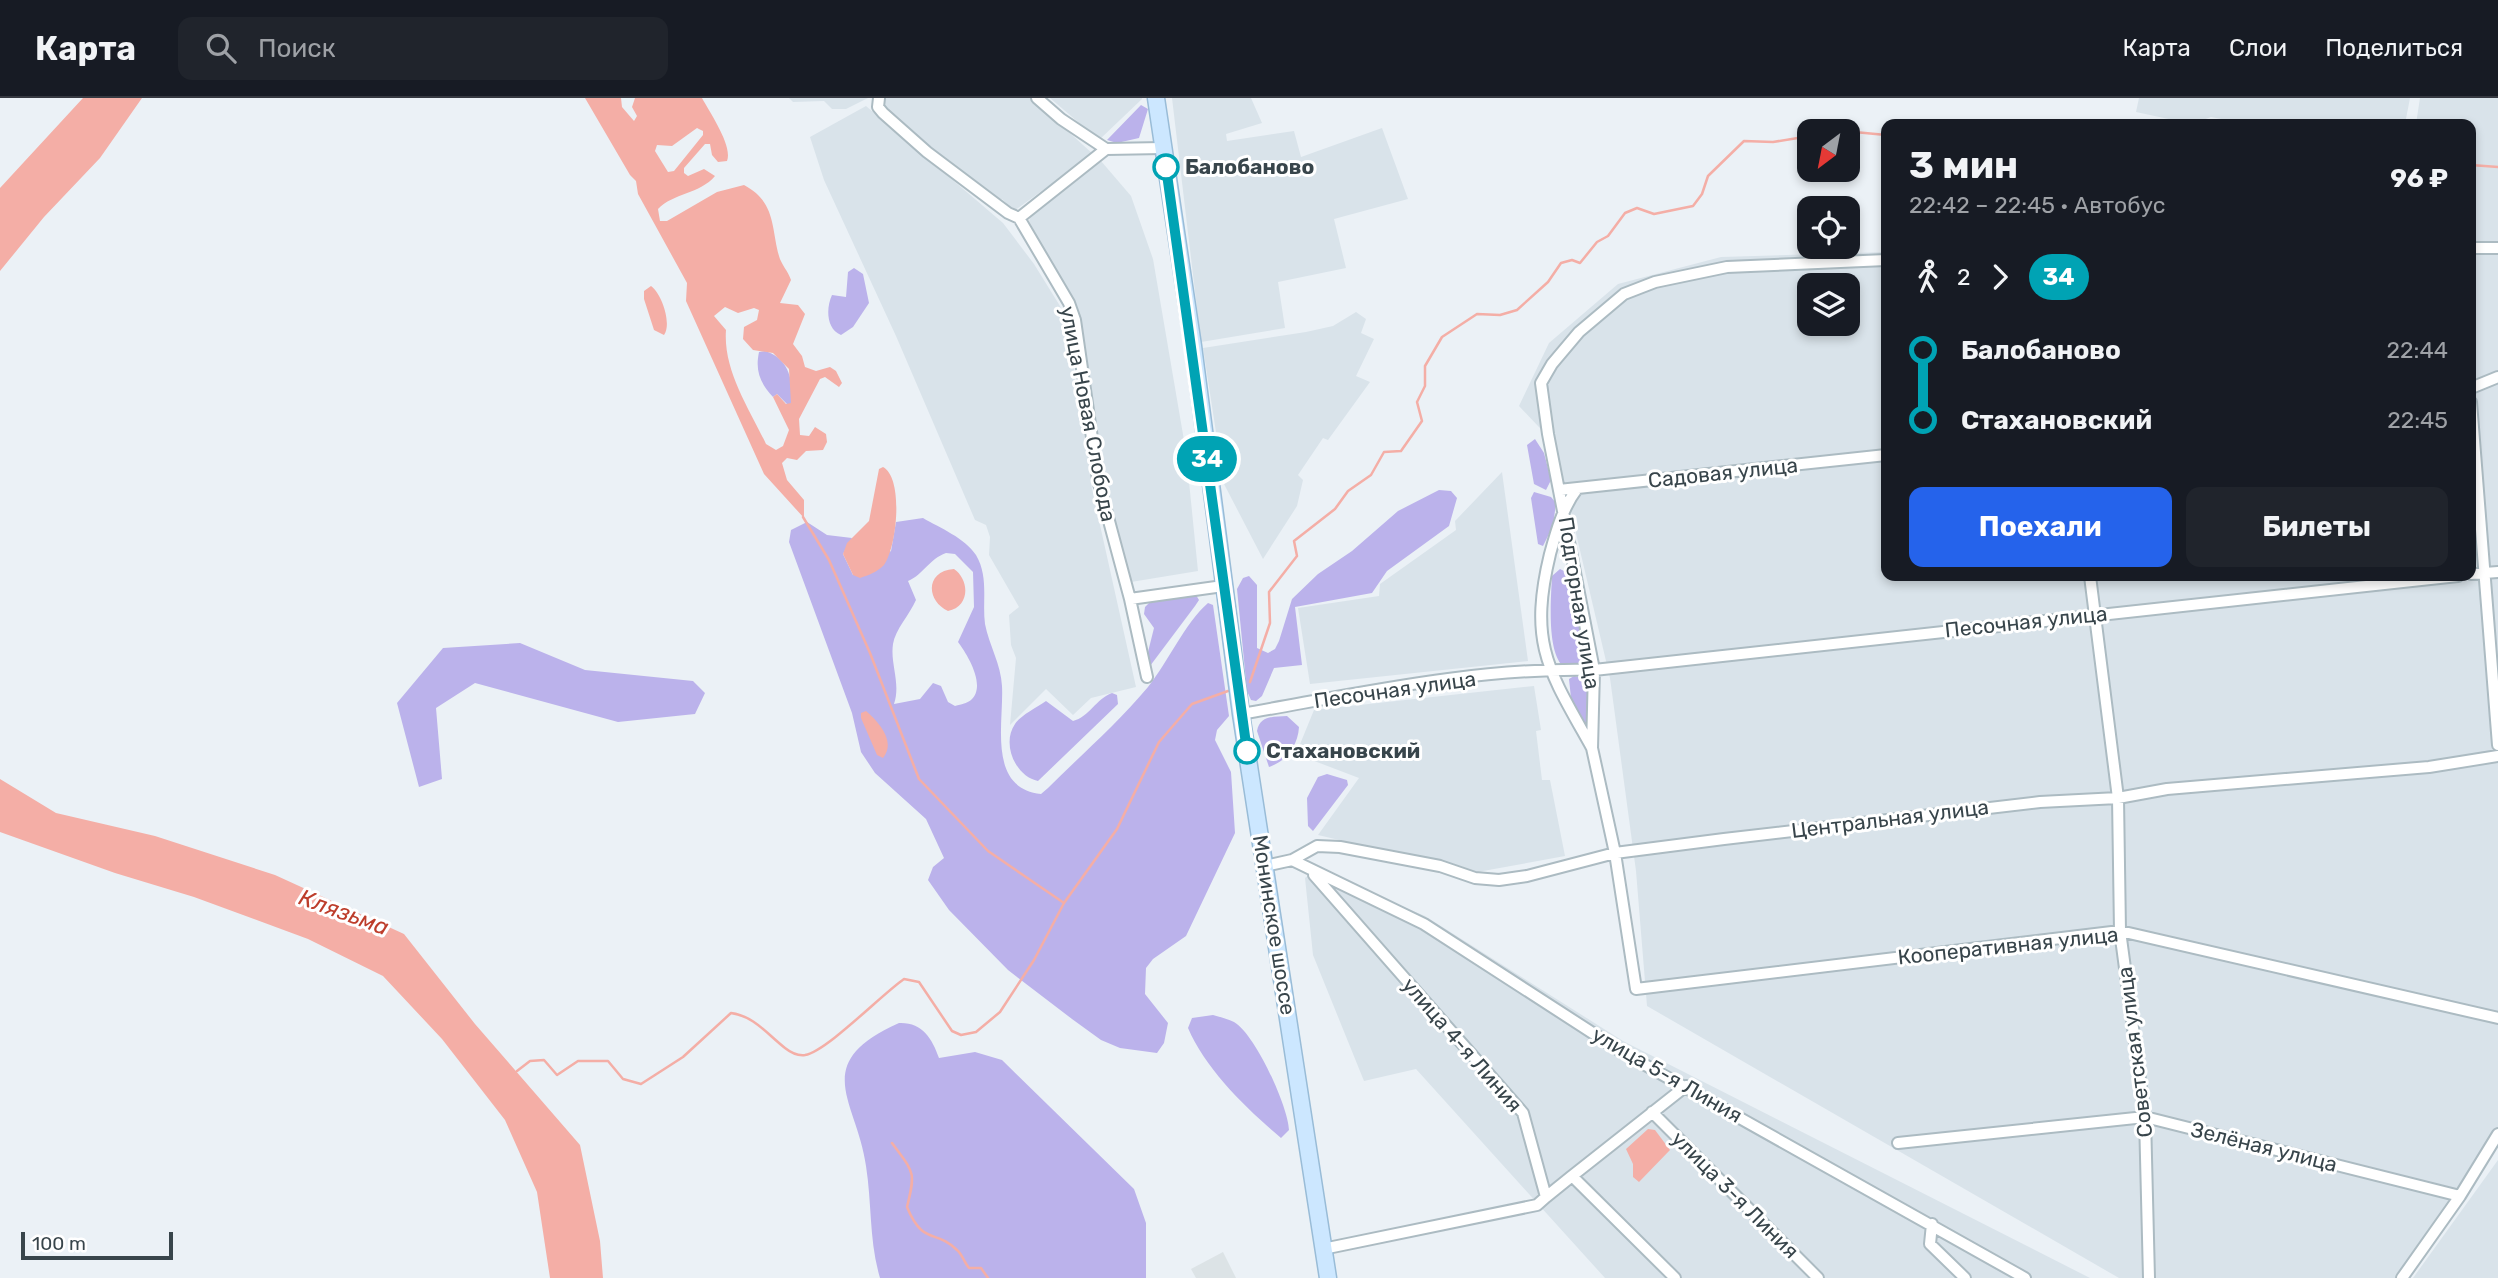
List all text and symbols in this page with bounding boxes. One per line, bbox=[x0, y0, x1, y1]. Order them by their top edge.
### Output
search box bbox=[178, 17, 668, 80]
text: Карта bbox=[35, 29, 136, 68]
icon: search bbox=[202, 29, 240, 67]
text: Поиск bbox=[258, 33, 336, 64]
text: Карта bbox=[2122, 34, 2191, 62]
text: Слои bbox=[2229, 34, 2287, 62]
text: Поделиться bbox=[2325, 34, 2463, 62]
north arrow bbox=[1797, 119, 1860, 182]
map controls bbox=[1797, 119, 1860, 336]
text: 3 мин bbox=[1909, 142, 2018, 188]
marker: Балобаново bbox=[1153, 154, 1179, 180]
place label: Балобаново bbox=[1185, 154, 1314, 179]
text: 96 ₽ bbox=[2390, 163, 2448, 194]
text: 22:42 – 22:45 · Автобус bbox=[1909, 191, 2165, 219]
button: locate bbox=[1797, 196, 1860, 259]
icon: walk bbox=[1909, 258, 1947, 296]
icon: forward bbox=[1981, 258, 2019, 296]
text: 2 bbox=[1957, 263, 1971, 291]
text: 34 bbox=[2043, 263, 2075, 291]
button: layers bbox=[1797, 273, 1860, 336]
street label: улица Новая Слобода bbox=[1055, 304, 1122, 524]
text: Балобаново bbox=[1961, 335, 2121, 366]
text: 22:44 bbox=[2387, 336, 2448, 364]
text: Стахановский bbox=[1961, 405, 2152, 436]
text: 22:45 bbox=[2387, 406, 2448, 434]
line badge: 34 bbox=[1176, 436, 1238, 482]
text: 34 bbox=[1191, 445, 1223, 473]
street label: Садовая улица bbox=[1647, 452, 1799, 493]
button: Поехали bbox=[1909, 487, 2172, 567]
button: Билеты bbox=[2186, 487, 2448, 567]
street label: Подгорная улица bbox=[1554, 515, 1605, 691]
street label: Песочная улица bbox=[1943, 601, 2108, 642]
street label: Песочная улица bbox=[1312, 666, 1478, 713]
marker: Стахановский bbox=[1234, 738, 1260, 764]
place label: Стахановский bbox=[1266, 738, 1420, 763]
street label: Центральная улица bbox=[1790, 794, 1990, 843]
street label: Монинское шоссе bbox=[1248, 833, 1301, 1017]
water label: Клязьма bbox=[295, 883, 393, 941]
street label: Кооперативная улица bbox=[1896, 921, 2120, 970]
street label: Советская улица bbox=[2112, 965, 2157, 1139]
street label: улица 4-я Линия bbox=[1397, 972, 1528, 1117]
street label: улица 5-я Линия bbox=[1588, 1021, 1747, 1128]
street label: Зелёная улица bbox=[2188, 1116, 2340, 1177]
street label: улица 3-я Линия bbox=[1667, 1126, 1804, 1263]
scale bar bbox=[21, 1229, 173, 1261]
text: 100 m bbox=[32, 1232, 86, 1255]

